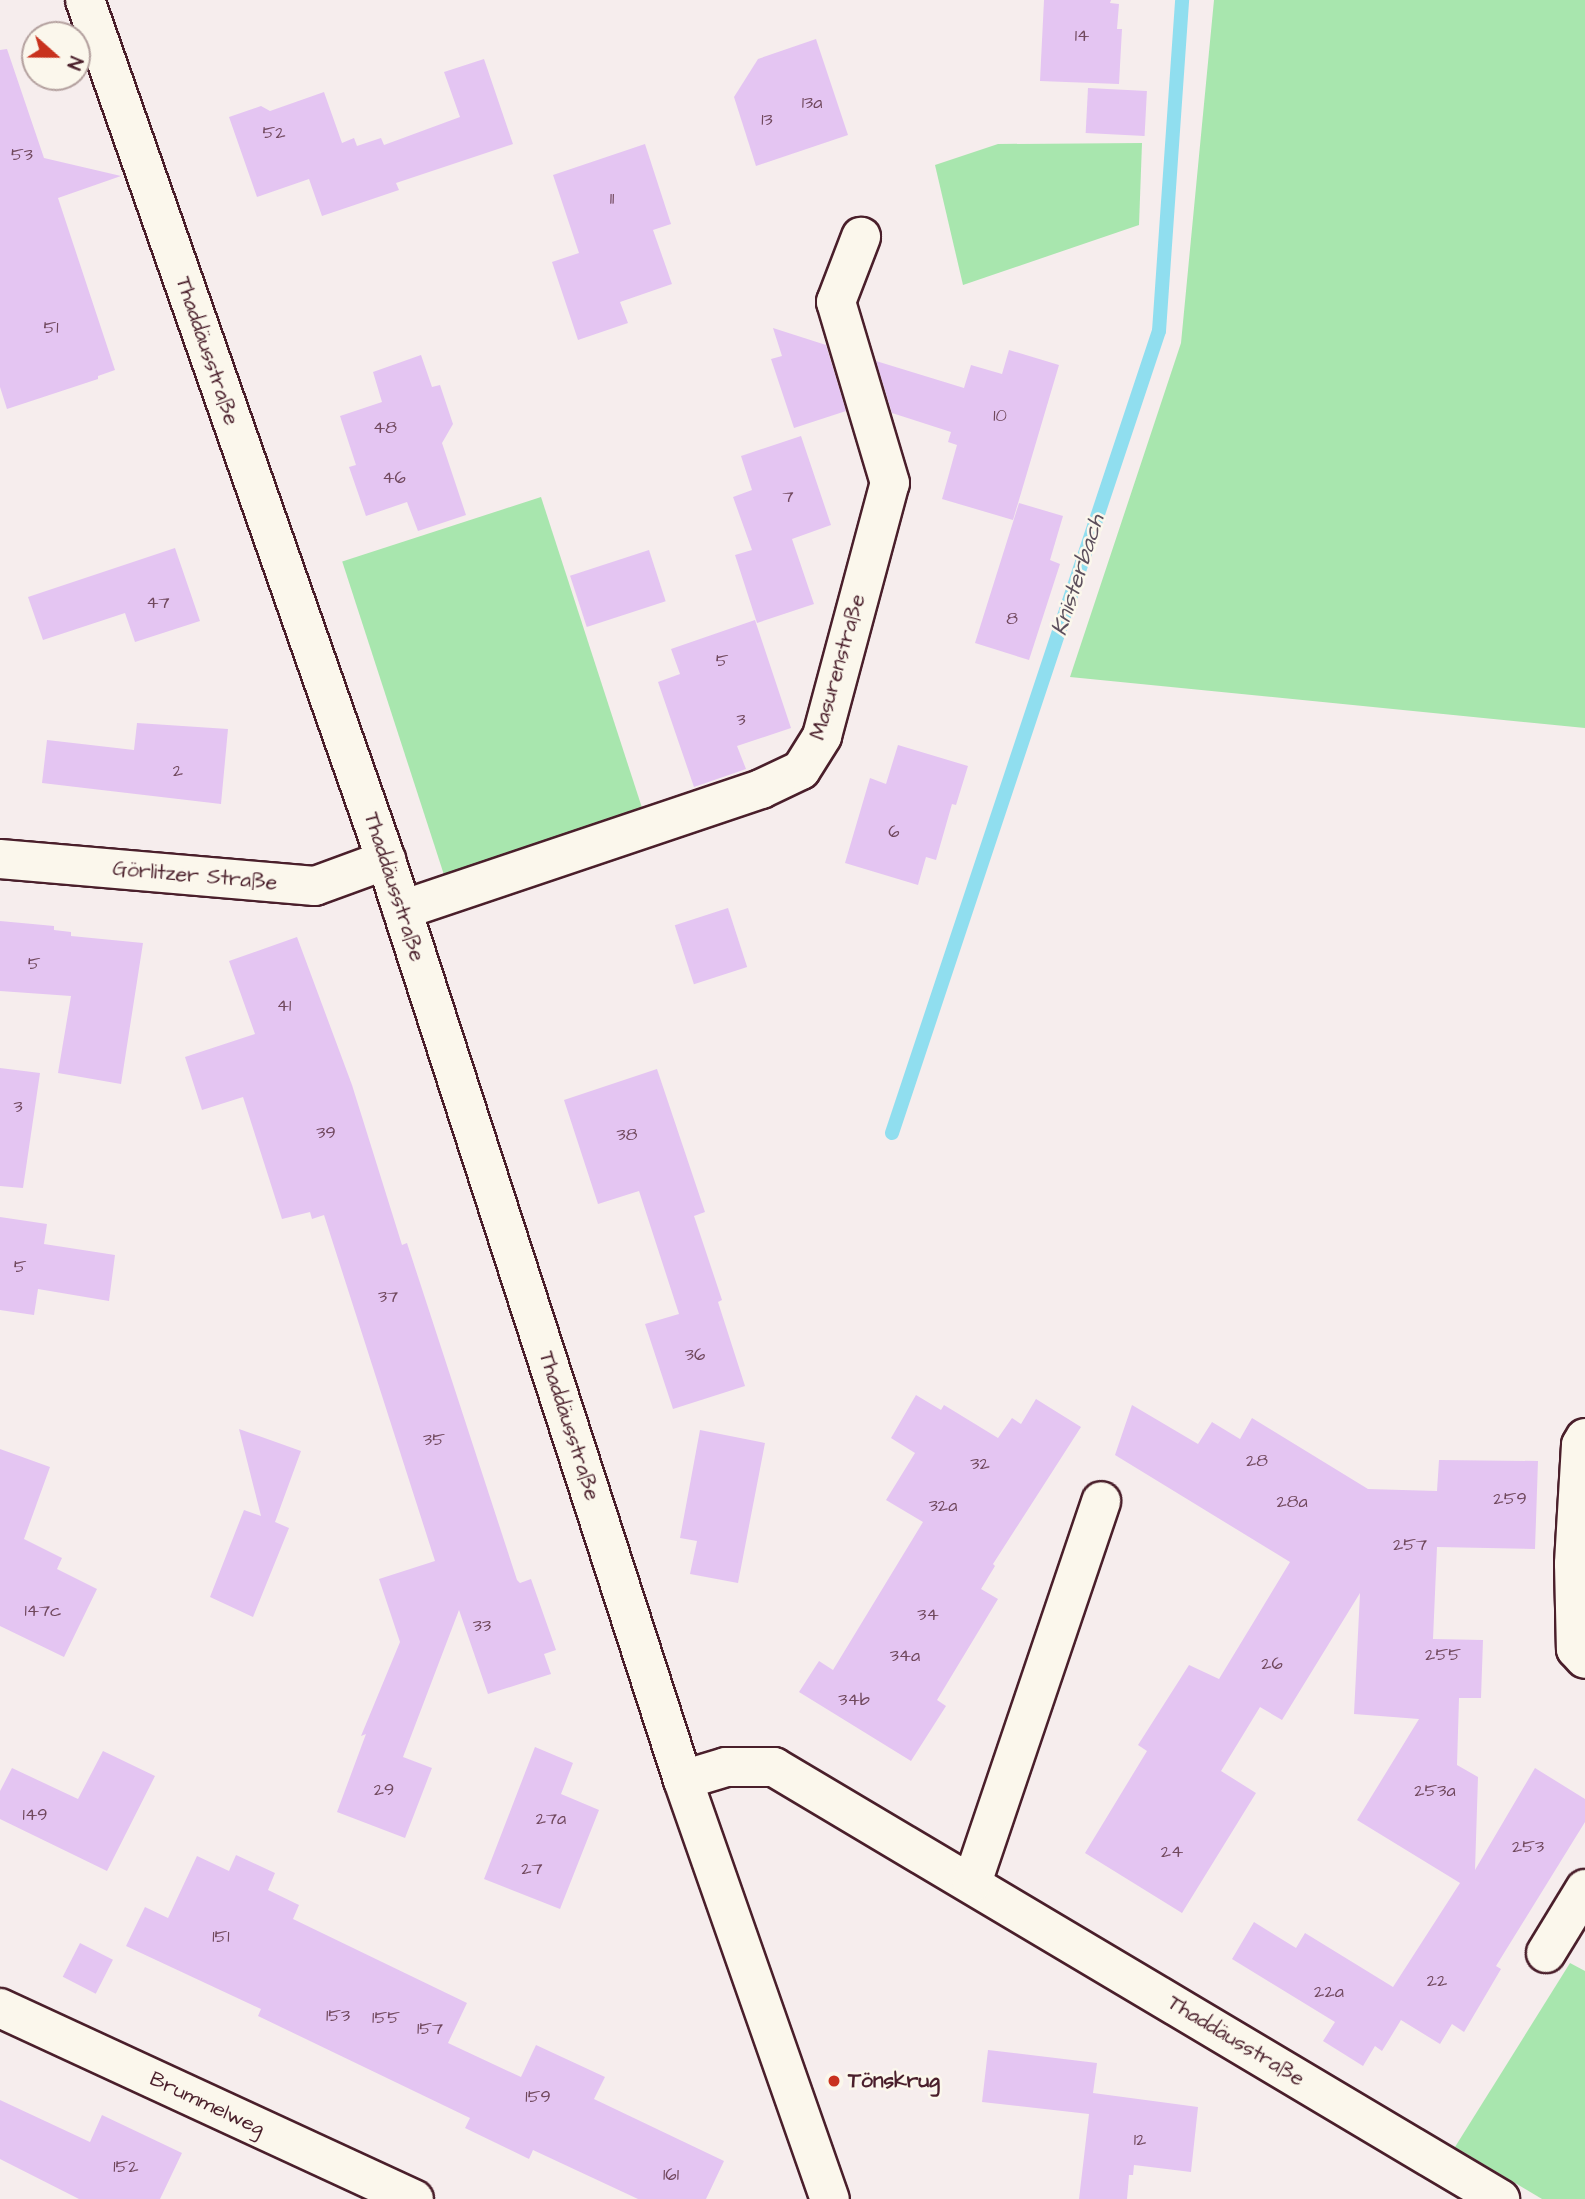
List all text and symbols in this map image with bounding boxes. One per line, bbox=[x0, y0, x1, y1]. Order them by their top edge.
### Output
north arrow bbox=[21, 21, 91, 91]
house number: 14 bbox=[1075, 25, 1089, 47]
text: N bbox=[59, 53, 89, 73]
house number: 13a bbox=[802, 92, 822, 114]
house number: 13 bbox=[761, 109, 773, 131]
house number: 52 bbox=[262, 122, 286, 144]
house number: 53 bbox=[11, 144, 33, 166]
house number: 11 bbox=[610, 188, 614, 210]
street label: Thaddäusstraße bbox=[170, 274, 244, 428]
house number: 51 bbox=[43, 317, 59, 339]
house number: 10 bbox=[993, 405, 1007, 427]
house number: 48 bbox=[373, 417, 397, 439]
house number: 46 bbox=[382, 467, 406, 489]
house number: 7 bbox=[782, 486, 794, 508]
water label: Knisterbach bbox=[1045, 511, 1111, 639]
street label: Masurenstraße bbox=[805, 591, 871, 743]
house number: 47 bbox=[146, 592, 170, 614]
house number: 8 bbox=[1006, 608, 1018, 630]
house number: 5 bbox=[716, 650, 728, 672]
house number: 3 bbox=[736, 709, 746, 731]
house number: 2 bbox=[173, 760, 183, 782]
street label: Thaddäusstraße bbox=[358, 809, 430, 965]
house number: 6 bbox=[888, 821, 900, 843]
street label: Görlitzer Straße bbox=[112, 856, 278, 896]
house number: 5 bbox=[28, 953, 40, 975]
house number: 41 bbox=[277, 995, 291, 1017]
house number: 3 bbox=[13, 1096, 23, 1118]
house number: 39 bbox=[316, 1122, 336, 1144]
house number: 38 bbox=[617, 1124, 637, 1146]
house number: 5 bbox=[14, 1256, 26, 1278]
house number: 37 bbox=[378, 1286, 398, 1308]
house number: 36 bbox=[685, 1344, 705, 1366]
street label: Thaddäusstraße bbox=[533, 1348, 605, 1504]
house number: 35 bbox=[423, 1429, 445, 1451]
house number: 28 bbox=[1246, 1450, 1268, 1472]
house number: 32 bbox=[970, 1453, 990, 1475]
house number: 259 bbox=[1493, 1488, 1527, 1510]
house number: 28a bbox=[1276, 1491, 1308, 1513]
house number: 32a bbox=[929, 1495, 957, 1517]
house number: 257 bbox=[1393, 1534, 1427, 1556]
house number: 147c bbox=[24, 1600, 62, 1622]
house number: 34 bbox=[917, 1604, 939, 1626]
house number: 33 bbox=[473, 1615, 491, 1637]
house number: 255 bbox=[1425, 1644, 1461, 1666]
house number: 34a bbox=[890, 1645, 920, 1667]
house number: 26 bbox=[1261, 1653, 1283, 1675]
house number: 34b bbox=[838, 1689, 870, 1711]
house number: 29 bbox=[374, 1779, 394, 1801]
house number: 253a bbox=[1414, 1780, 1456, 1802]
house number: 149 bbox=[23, 1804, 47, 1826]
house number: 27a bbox=[536, 1808, 566, 1830]
house number: 253 bbox=[1512, 1836, 1544, 1858]
house number: 24 bbox=[1161, 1841, 1183, 1863]
house number: 27 bbox=[521, 1858, 543, 1880]
house number: 151 bbox=[212, 1926, 230, 1948]
house number: 22 bbox=[1427, 1970, 1447, 1992]
house number: 22a bbox=[1314, 1981, 1344, 2003]
street label: Thaddäusstraße bbox=[1163, 1990, 1309, 2092]
house number: 153 bbox=[326, 2005, 350, 2027]
house number: 155 bbox=[372, 2007, 400, 2029]
house number: 157 bbox=[417, 2018, 443, 2040]
street label: Brummelweg bbox=[146, 2066, 268, 2142]
place label: Tönskrug bbox=[848, 2068, 940, 2094]
marker: Tönskrug bbox=[826, 2073, 842, 2089]
house number: 159 bbox=[525, 2086, 551, 2108]
house number: 12 bbox=[1134, 2129, 1146, 2151]
house number: 152 bbox=[113, 2156, 139, 2178]
house number: 161 bbox=[663, 2164, 679, 2186]

